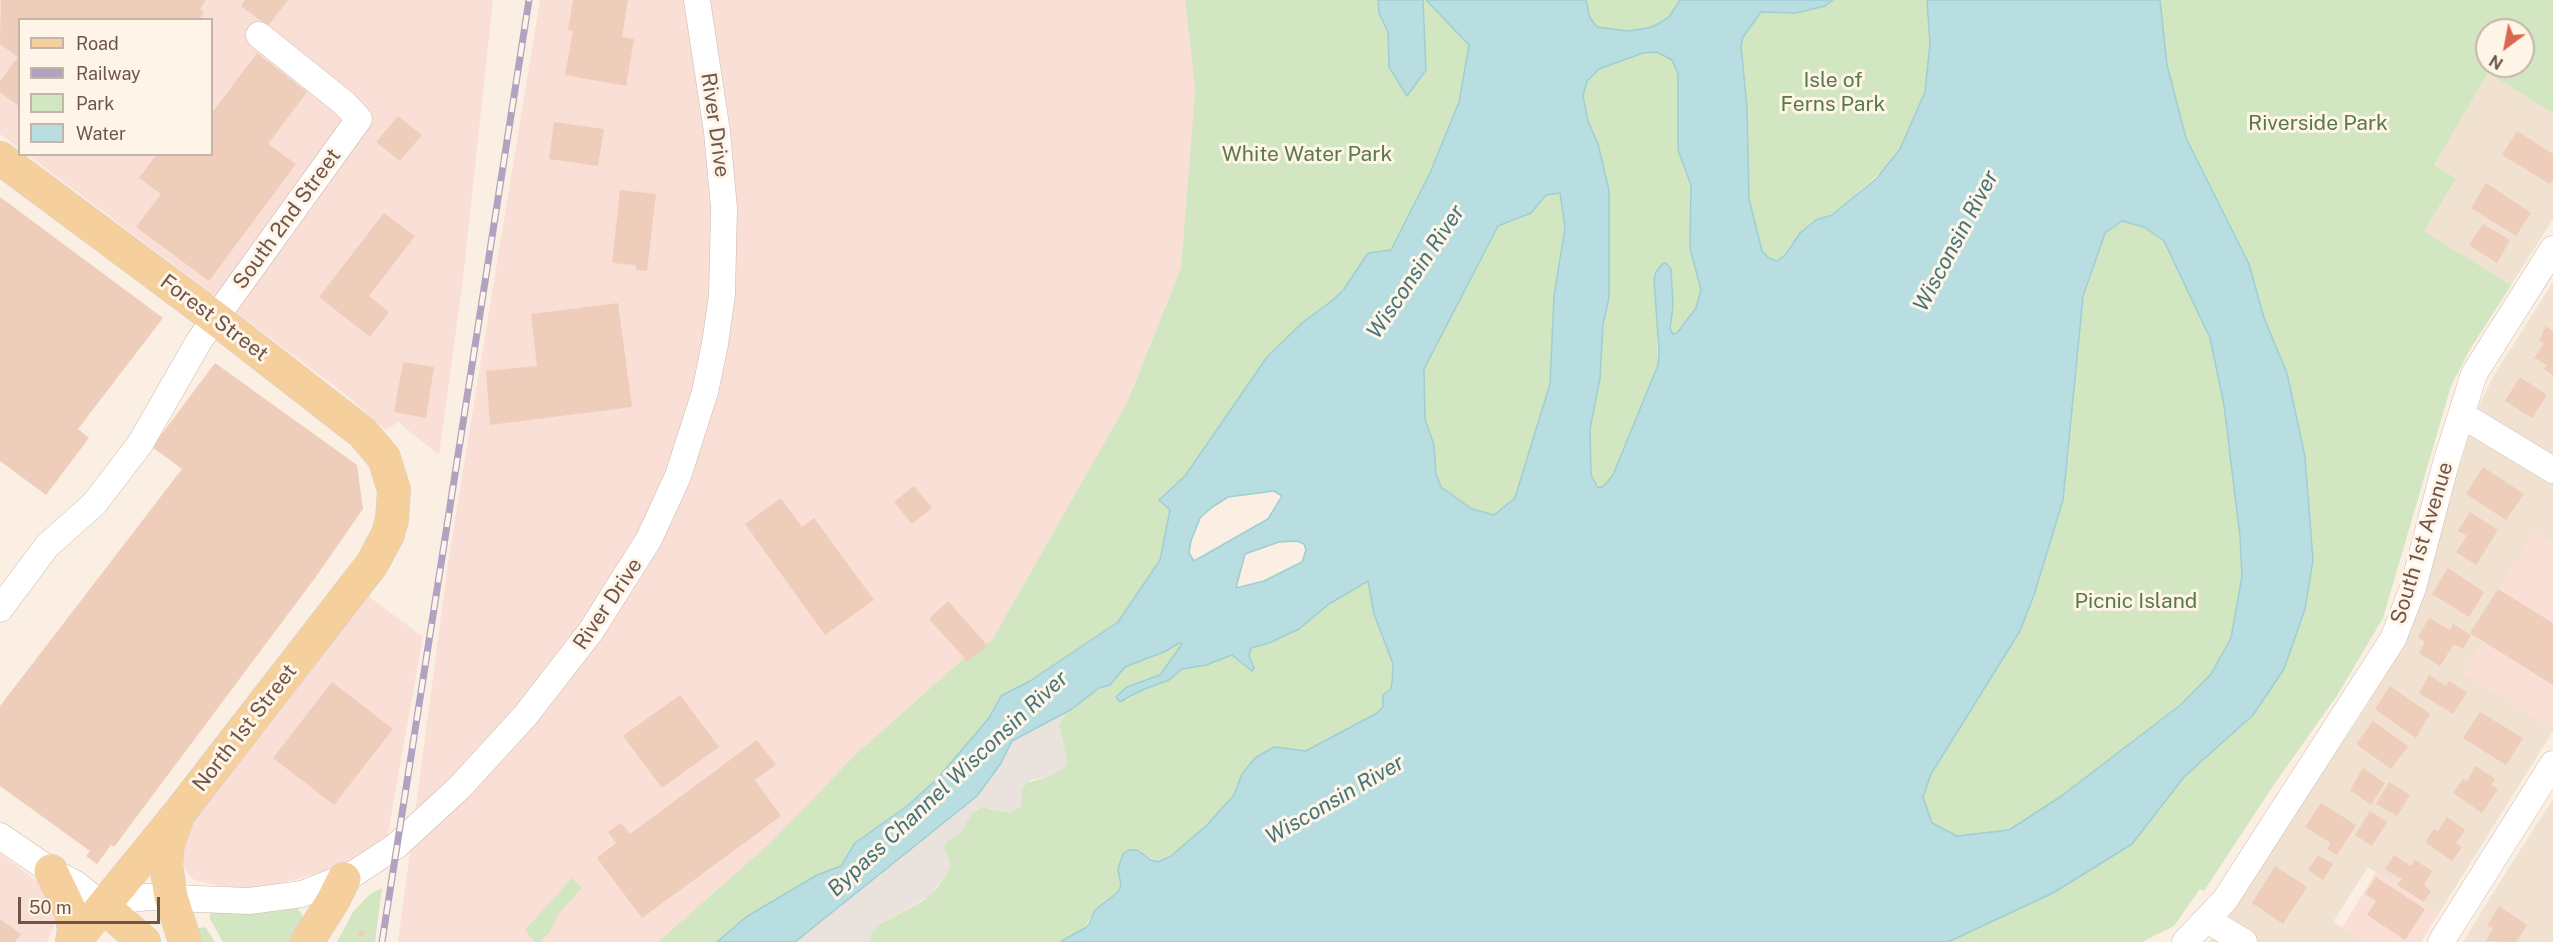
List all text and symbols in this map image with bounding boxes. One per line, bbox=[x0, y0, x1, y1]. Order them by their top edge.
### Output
legend bbox=[18, 18, 213, 156]
north arrow bbox=[2475, 18, 2535, 78]
text: Road bbox=[76, 33, 119, 54]
text: N bbox=[2486, 51, 2507, 73]
text: Railway bbox=[76, 63, 141, 84]
park label: Isle of Ferns Park bbox=[1781, 68, 1885, 118]
street label: River Drive bbox=[695, 71, 735, 179]
text: Park bbox=[76, 93, 114, 114]
park label: Riverside Park bbox=[2248, 111, 2388, 137]
text: Water bbox=[76, 123, 126, 144]
park label: White Water Park bbox=[1222, 142, 1392, 168]
street label: South 2nd Street bbox=[228, 144, 346, 294]
water label: Wisconsin River bbox=[1908, 166, 2004, 316]
water label: Wisconsin River bbox=[1362, 200, 1470, 344]
street label: Forest Street bbox=[155, 269, 273, 367]
street label: South 1st Avenue bbox=[2385, 459, 2459, 627]
street label: River Drive bbox=[568, 553, 648, 655]
park label: Picnic Island bbox=[2075, 589, 2197, 615]
street label: North 1st Street bbox=[188, 659, 302, 797]
water label: Bypass Channel Wisconsin River bbox=[822, 666, 1074, 902]
water label: Wisconsin River bbox=[1261, 750, 1409, 850]
scale bar bbox=[21, 885, 164, 923]
text: 50 m bbox=[29, 897, 72, 918]

